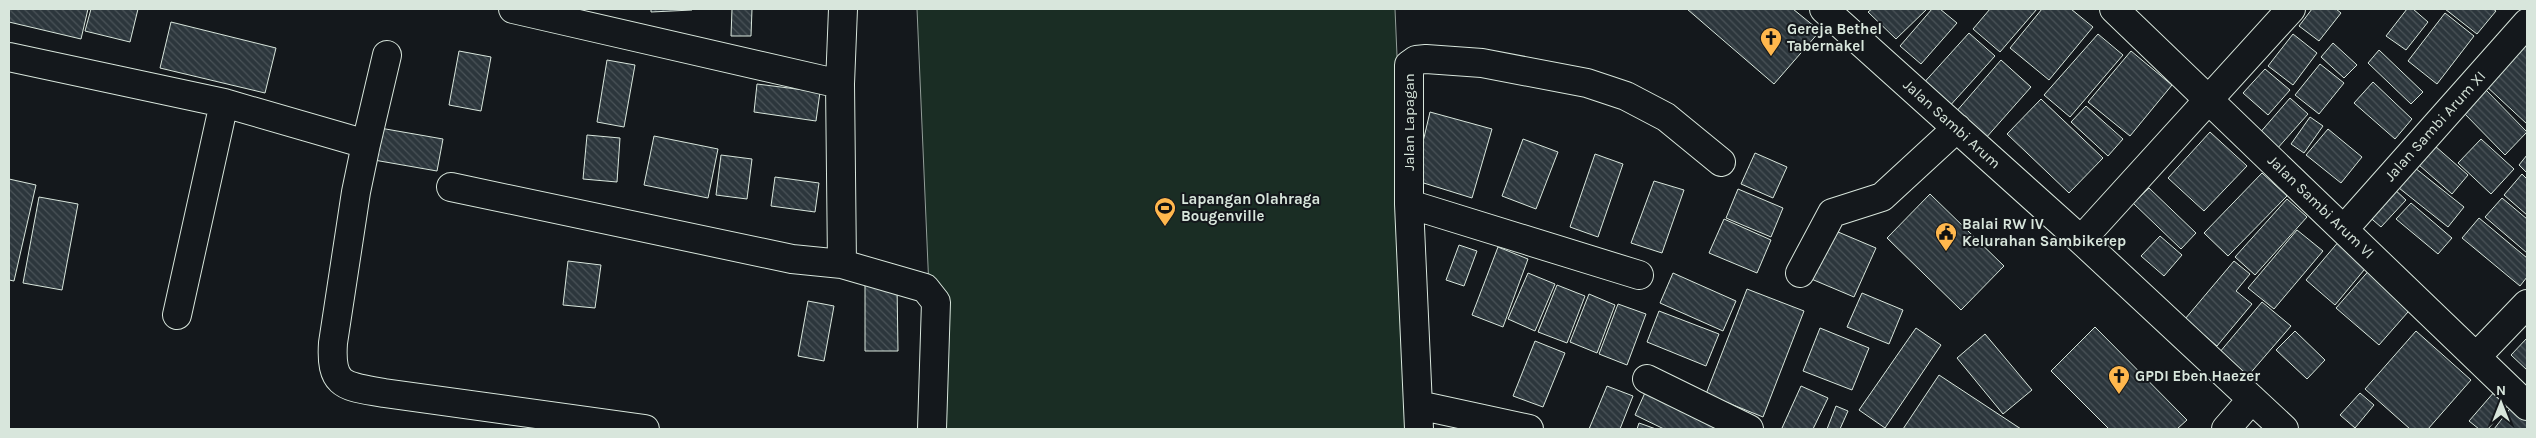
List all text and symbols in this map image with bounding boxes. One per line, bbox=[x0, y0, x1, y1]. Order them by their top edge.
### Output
place label: Gereja Bethel Tabernakel bbox=[1787, 20, 1882, 55]
church icon: Gereja Bethel Tabernakel bbox=[1759, 26, 1783, 57]
street label: Jalan Sambi Arum XI bbox=[2381, 67, 2489, 185]
street label: Jalan Lapagan bbox=[1400, 73, 1418, 171]
street label: Jalan Sambi Arum bbox=[1900, 76, 2004, 172]
street label: Jalan Sambi Arum VI bbox=[2264, 152, 2378, 262]
place label: Lapangan Olahraga Bougenville bbox=[1181, 190, 1320, 225]
sports icon: Lapangan Olahraga Bougenville bbox=[1153, 196, 1177, 227]
place label: Balai RW IV Kelurahan Sambikerep bbox=[1962, 215, 2126, 250]
public building icon: Balai RW IV Kelurahan Sambikerep bbox=[1934, 221, 1958, 252]
church icon: GPDI Eben Haezer bbox=[2107, 364, 2131, 395]
place label: GPDI Eben Haezer bbox=[2135, 367, 2260, 385]
north arrow bbox=[2476, 378, 2526, 428]
text: N bbox=[2496, 382, 2506, 399]

